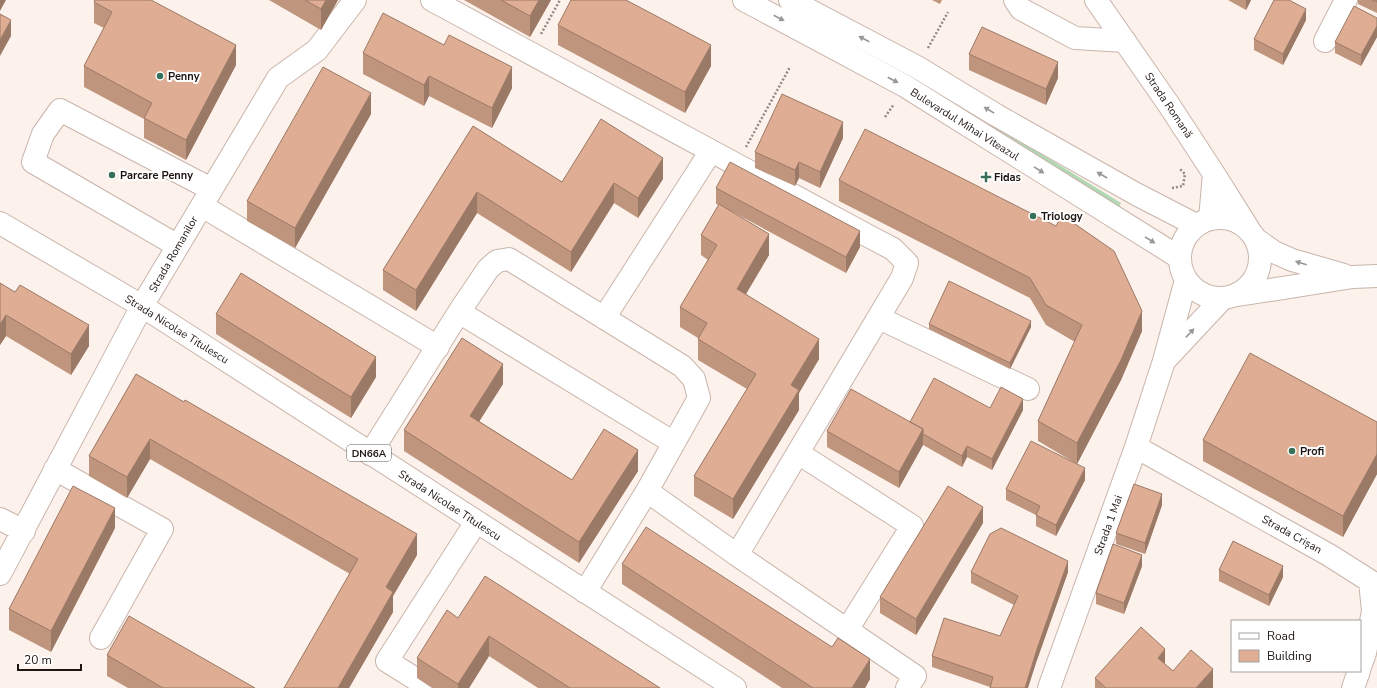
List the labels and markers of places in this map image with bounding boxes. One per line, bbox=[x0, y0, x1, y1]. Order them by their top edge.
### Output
place label: Penny bbox=[168, 69, 200, 84]
marker: Penny bbox=[155, 71, 165, 81]
place label: Parcare Penny bbox=[120, 168, 193, 183]
marker: Parcare Penny bbox=[107, 170, 117, 180]
place label: Fidas bbox=[994, 170, 1021, 185]
marker: Fidas bbox=[981, 172, 991, 182]
place label: Triology bbox=[1041, 209, 1083, 224]
marker: Triology bbox=[1028, 211, 1038, 221]
place label: Profi bbox=[1300, 444, 1325, 459]
marker: Profi bbox=[1287, 446, 1297, 456]

